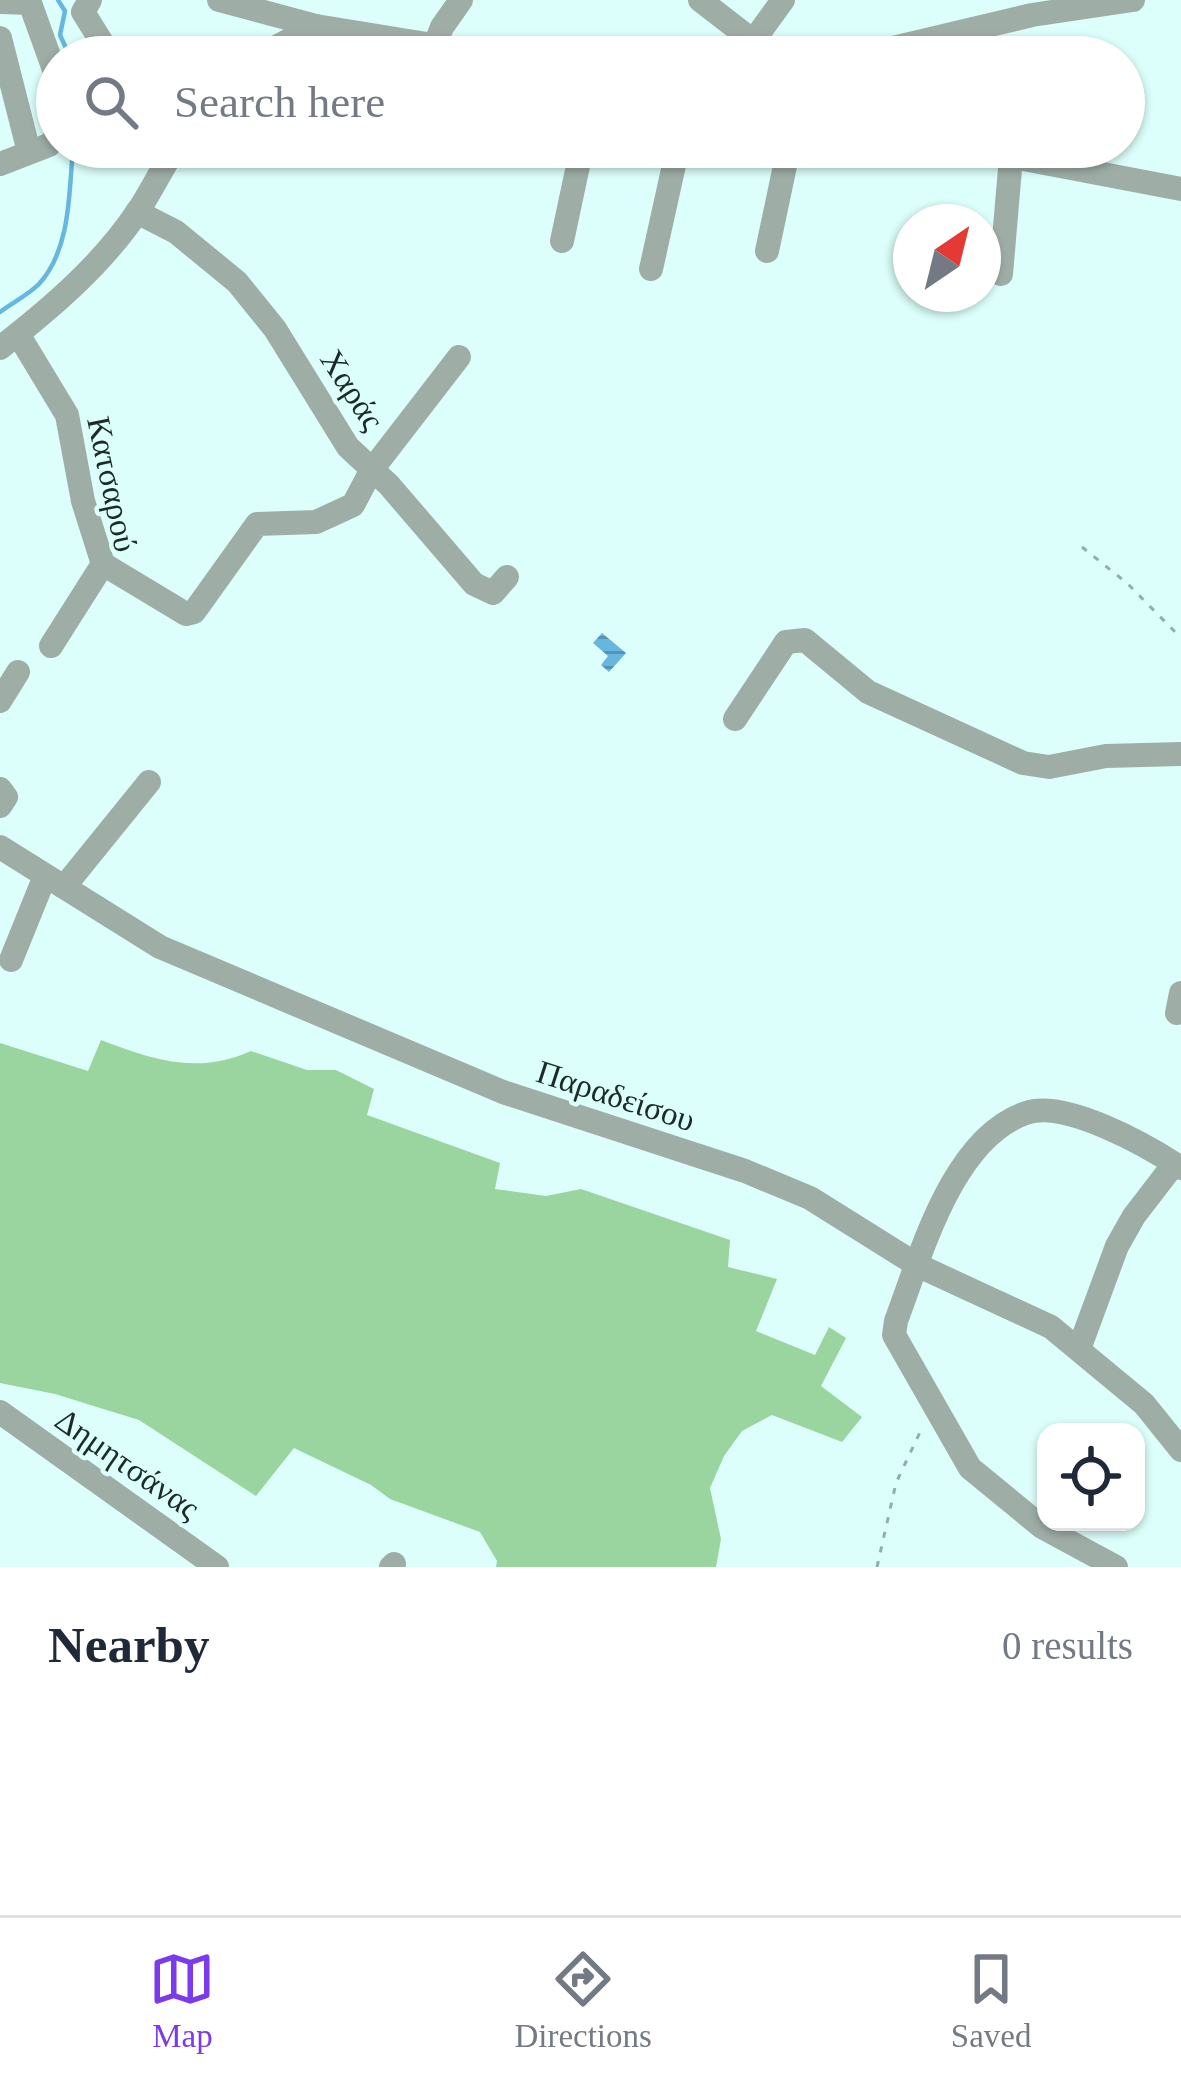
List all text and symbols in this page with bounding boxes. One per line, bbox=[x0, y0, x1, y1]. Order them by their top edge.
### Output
search box bbox=[36, 36, 1145, 168]
icon: search bbox=[78, 69, 144, 135]
text: Search here bbox=[174, 77, 385, 127]
north arrow bbox=[893, 204, 1001, 312]
street label: Χαράς bbox=[313, 343, 391, 436]
street label: Κατσαρού bbox=[80, 413, 144, 555]
street label: Παραδείσου bbox=[532, 1054, 699, 1138]
street label: Δημητσάνας bbox=[49, 1401, 206, 1526]
map controls bbox=[1037, 1423, 1145, 1531]
button: locate bbox=[1037, 1423, 1145, 1531]
text: Nearby bbox=[48, 1617, 209, 1673]
text: 0 results bbox=[1002, 1624, 1133, 1667]
tab: Map bbox=[149, 1946, 215, 2055]
tab: Directions bbox=[514, 1946, 652, 2055]
tab: Saved bbox=[951, 1946, 1032, 2055]

